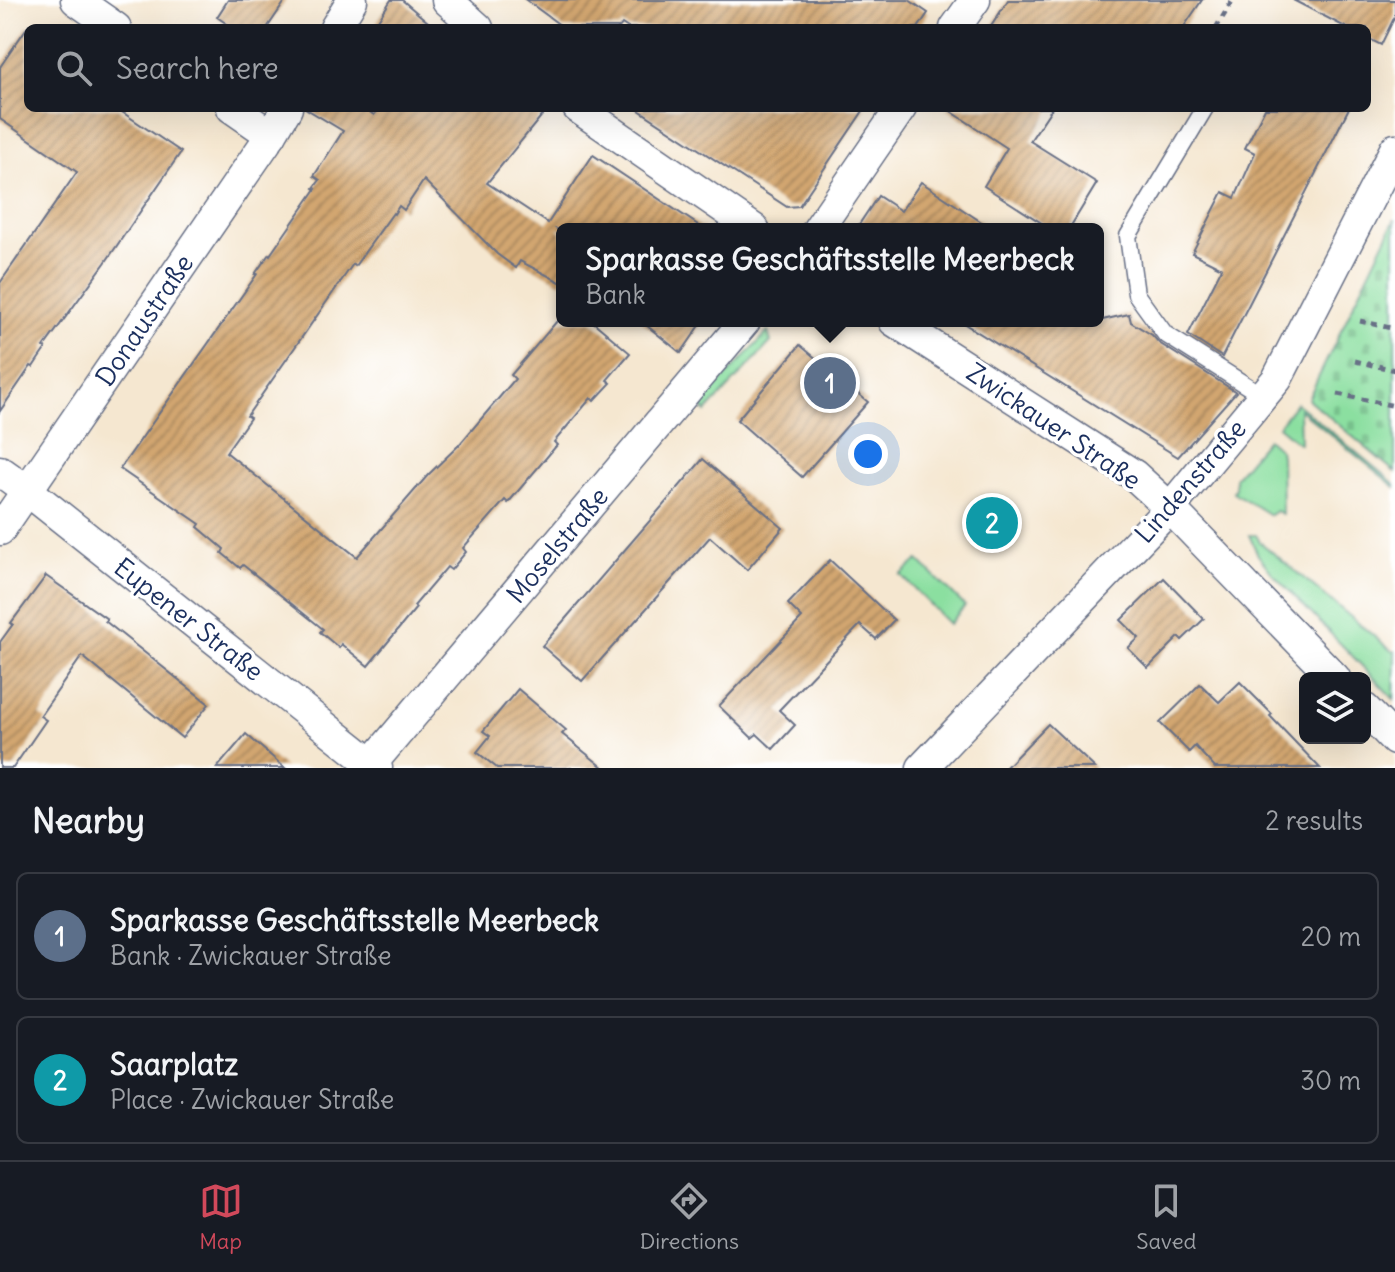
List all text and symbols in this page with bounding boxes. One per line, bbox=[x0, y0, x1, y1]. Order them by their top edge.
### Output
search box bbox=[24, 24, 1371, 112]
icon: search bbox=[52, 46, 96, 90]
text: Search here bbox=[116, 49, 279, 87]
popup bbox=[556, 223, 1104, 327]
text: Sparkasse Geschäftsstelle Meerbeck bbox=[585, 240, 1075, 278]
street label: Donaustraße bbox=[88, 248, 200, 392]
text: Bank bbox=[585, 278, 646, 311]
pin: 1 bbox=[804, 353, 856, 413]
street label: Zwickauer Straße bbox=[961, 356, 1147, 496]
street label: Lindenstraße bbox=[1127, 412, 1253, 550]
your location bbox=[848, 434, 888, 474]
street label: Moselstraße bbox=[499, 480, 615, 610]
pin: 2 bbox=[966, 493, 1018, 553]
street label: Eupener Straße bbox=[108, 550, 270, 688]
map controls bbox=[1299, 672, 1371, 744]
button: layers bbox=[1299, 672, 1371, 744]
text: Nearby bbox=[32, 799, 145, 842]
text: 2 results bbox=[1265, 804, 1363, 837]
text: Sparkasse Geschäftsstelle Meerbeck bbox=[110, 901, 599, 939]
text: 1 bbox=[55, 920, 65, 953]
text: 20 m bbox=[1301, 920, 1361, 953]
text: Bank · Zwickauer Straße bbox=[110, 939, 391, 972]
text: Saarplatz bbox=[110, 1045, 238, 1083]
text: 2 bbox=[53, 1064, 67, 1097]
text: 30 m bbox=[1300, 1064, 1361, 1097]
text: Place · Zwickauer Straße bbox=[110, 1083, 394, 1116]
tab: Map bbox=[199, 1179, 243, 1255]
tab: Directions bbox=[640, 1179, 739, 1255]
tab: Saved bbox=[1136, 1179, 1196, 1255]

